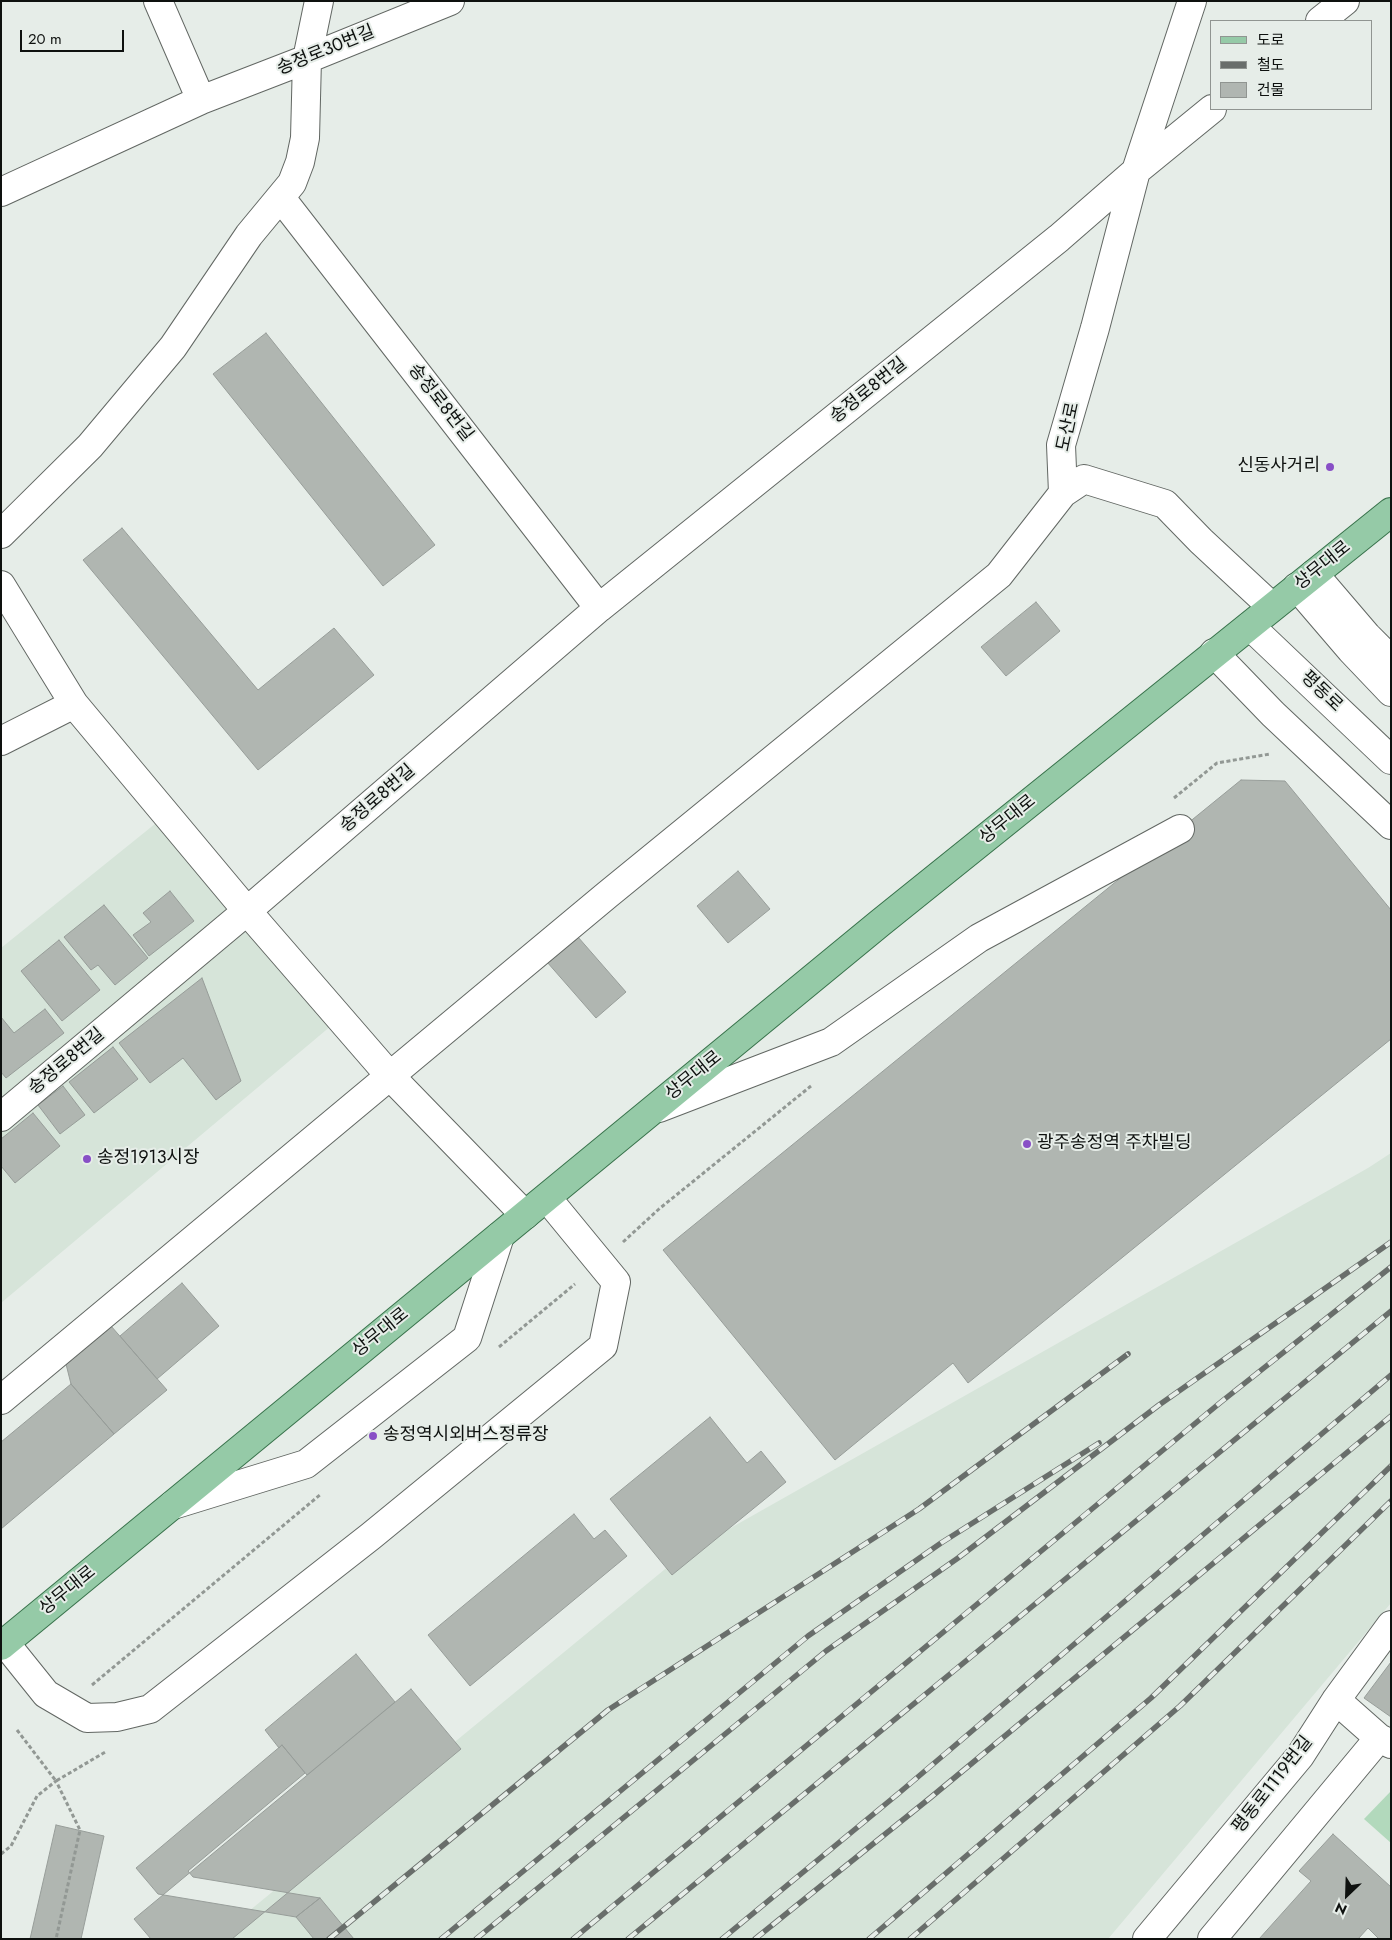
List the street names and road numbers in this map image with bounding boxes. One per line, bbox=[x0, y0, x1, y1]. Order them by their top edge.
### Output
street label: 송정로30번길 bbox=[274, 22, 378, 80]
street label: 송정로8번길 bbox=[826, 353, 912, 429]
street label: 송정로8번길 bbox=[403, 360, 477, 446]
street label: 도산로 bbox=[1053, 400, 1085, 454]
street label: 상무대로 bbox=[1290, 537, 1356, 595]
street label: 평동로 bbox=[1296, 667, 1346, 717]
street label: 송정로8번길 bbox=[336, 760, 420, 838]
street label: 상무대로 bbox=[975, 791, 1041, 849]
street label: 송정로8번길 bbox=[25, 1024, 109, 1100]
street label: 상무대로 bbox=[661, 1047, 727, 1105]
street label: 상무대로 bbox=[348, 1304, 414, 1362]
street label: 상무대로 bbox=[35, 1562, 101, 1620]
street label: 평동로1119번길 bbox=[1228, 1732, 1318, 1838]

